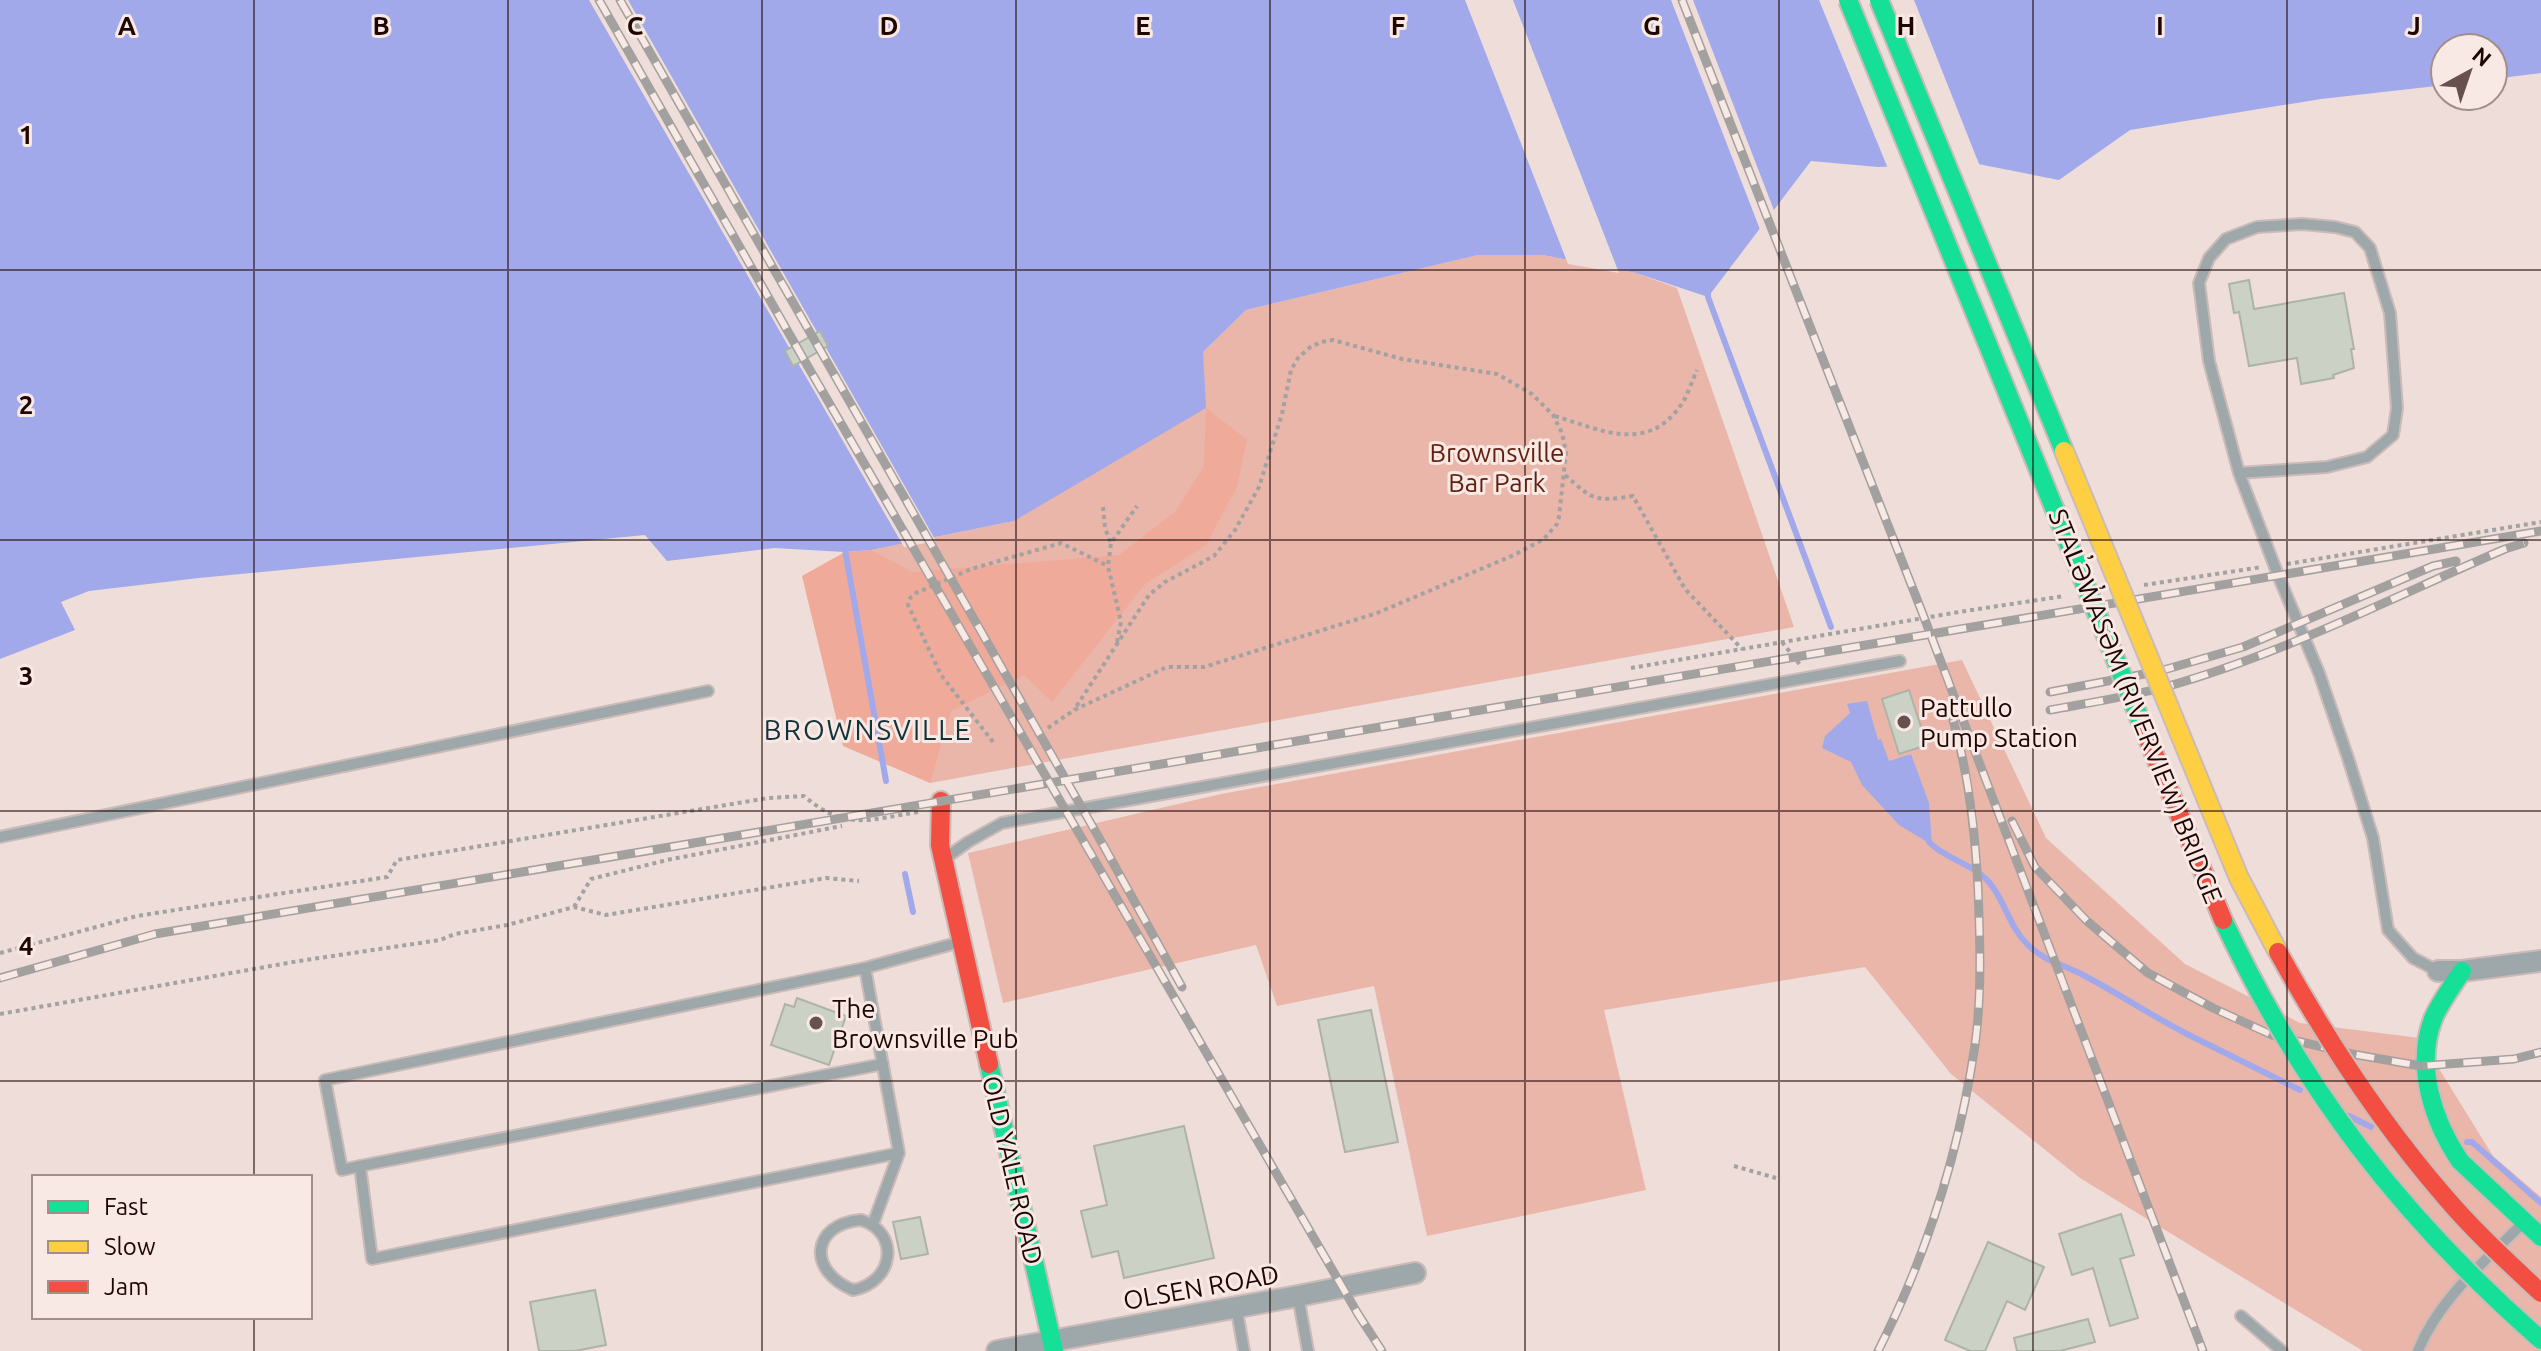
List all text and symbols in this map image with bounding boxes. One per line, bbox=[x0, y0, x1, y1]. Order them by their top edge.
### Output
text: A bbox=[118, 11, 137, 40]
text: B bbox=[372, 11, 390, 40]
text: C bbox=[627, 11, 644, 40]
text: D bbox=[880, 11, 898, 40]
text: E bbox=[1135, 11, 1151, 40]
text: F bbox=[1391, 11, 1405, 40]
text: G bbox=[1643, 11, 1661, 40]
text: H bbox=[1897, 11, 1915, 40]
text: I bbox=[2156, 11, 2164, 40]
text: J bbox=[2407, 11, 2421, 40]
north arrow bbox=[2429, 32, 2509, 112]
text: N bbox=[2468, 41, 2497, 71]
text: 1 bbox=[19, 120, 33, 149]
text: 2 bbox=[19, 390, 33, 419]
park label: Brownsville Bar Park bbox=[1430, 438, 1564, 497]
street label: STAL̕ƏW̓ASƏM (RIVERVIEW) BRIDGE bbox=[2043, 504, 2230, 907]
text: 3 bbox=[19, 661, 33, 690]
place label: Pattullo Pump Station bbox=[1920, 693, 2078, 752]
marker: Pattullo Pump Station bbox=[1895, 713, 1913, 731]
district label: BROWNSVILLE bbox=[764, 714, 972, 745]
text: 4 bbox=[19, 931, 33, 960]
place label: The Brownsville Pub bbox=[832, 994, 1018, 1053]
marker: The Brownsville Pub bbox=[807, 1014, 825, 1032]
street label: OLD YALE ROAD bbox=[977, 1073, 1049, 1267]
legend bbox=[32, 1175, 312, 1319]
text: Fast bbox=[104, 1193, 148, 1220]
text: Slow bbox=[104, 1233, 156, 1260]
street label: OLSEN ROAD bbox=[1121, 1259, 1281, 1315]
text: Jam bbox=[104, 1273, 149, 1300]

